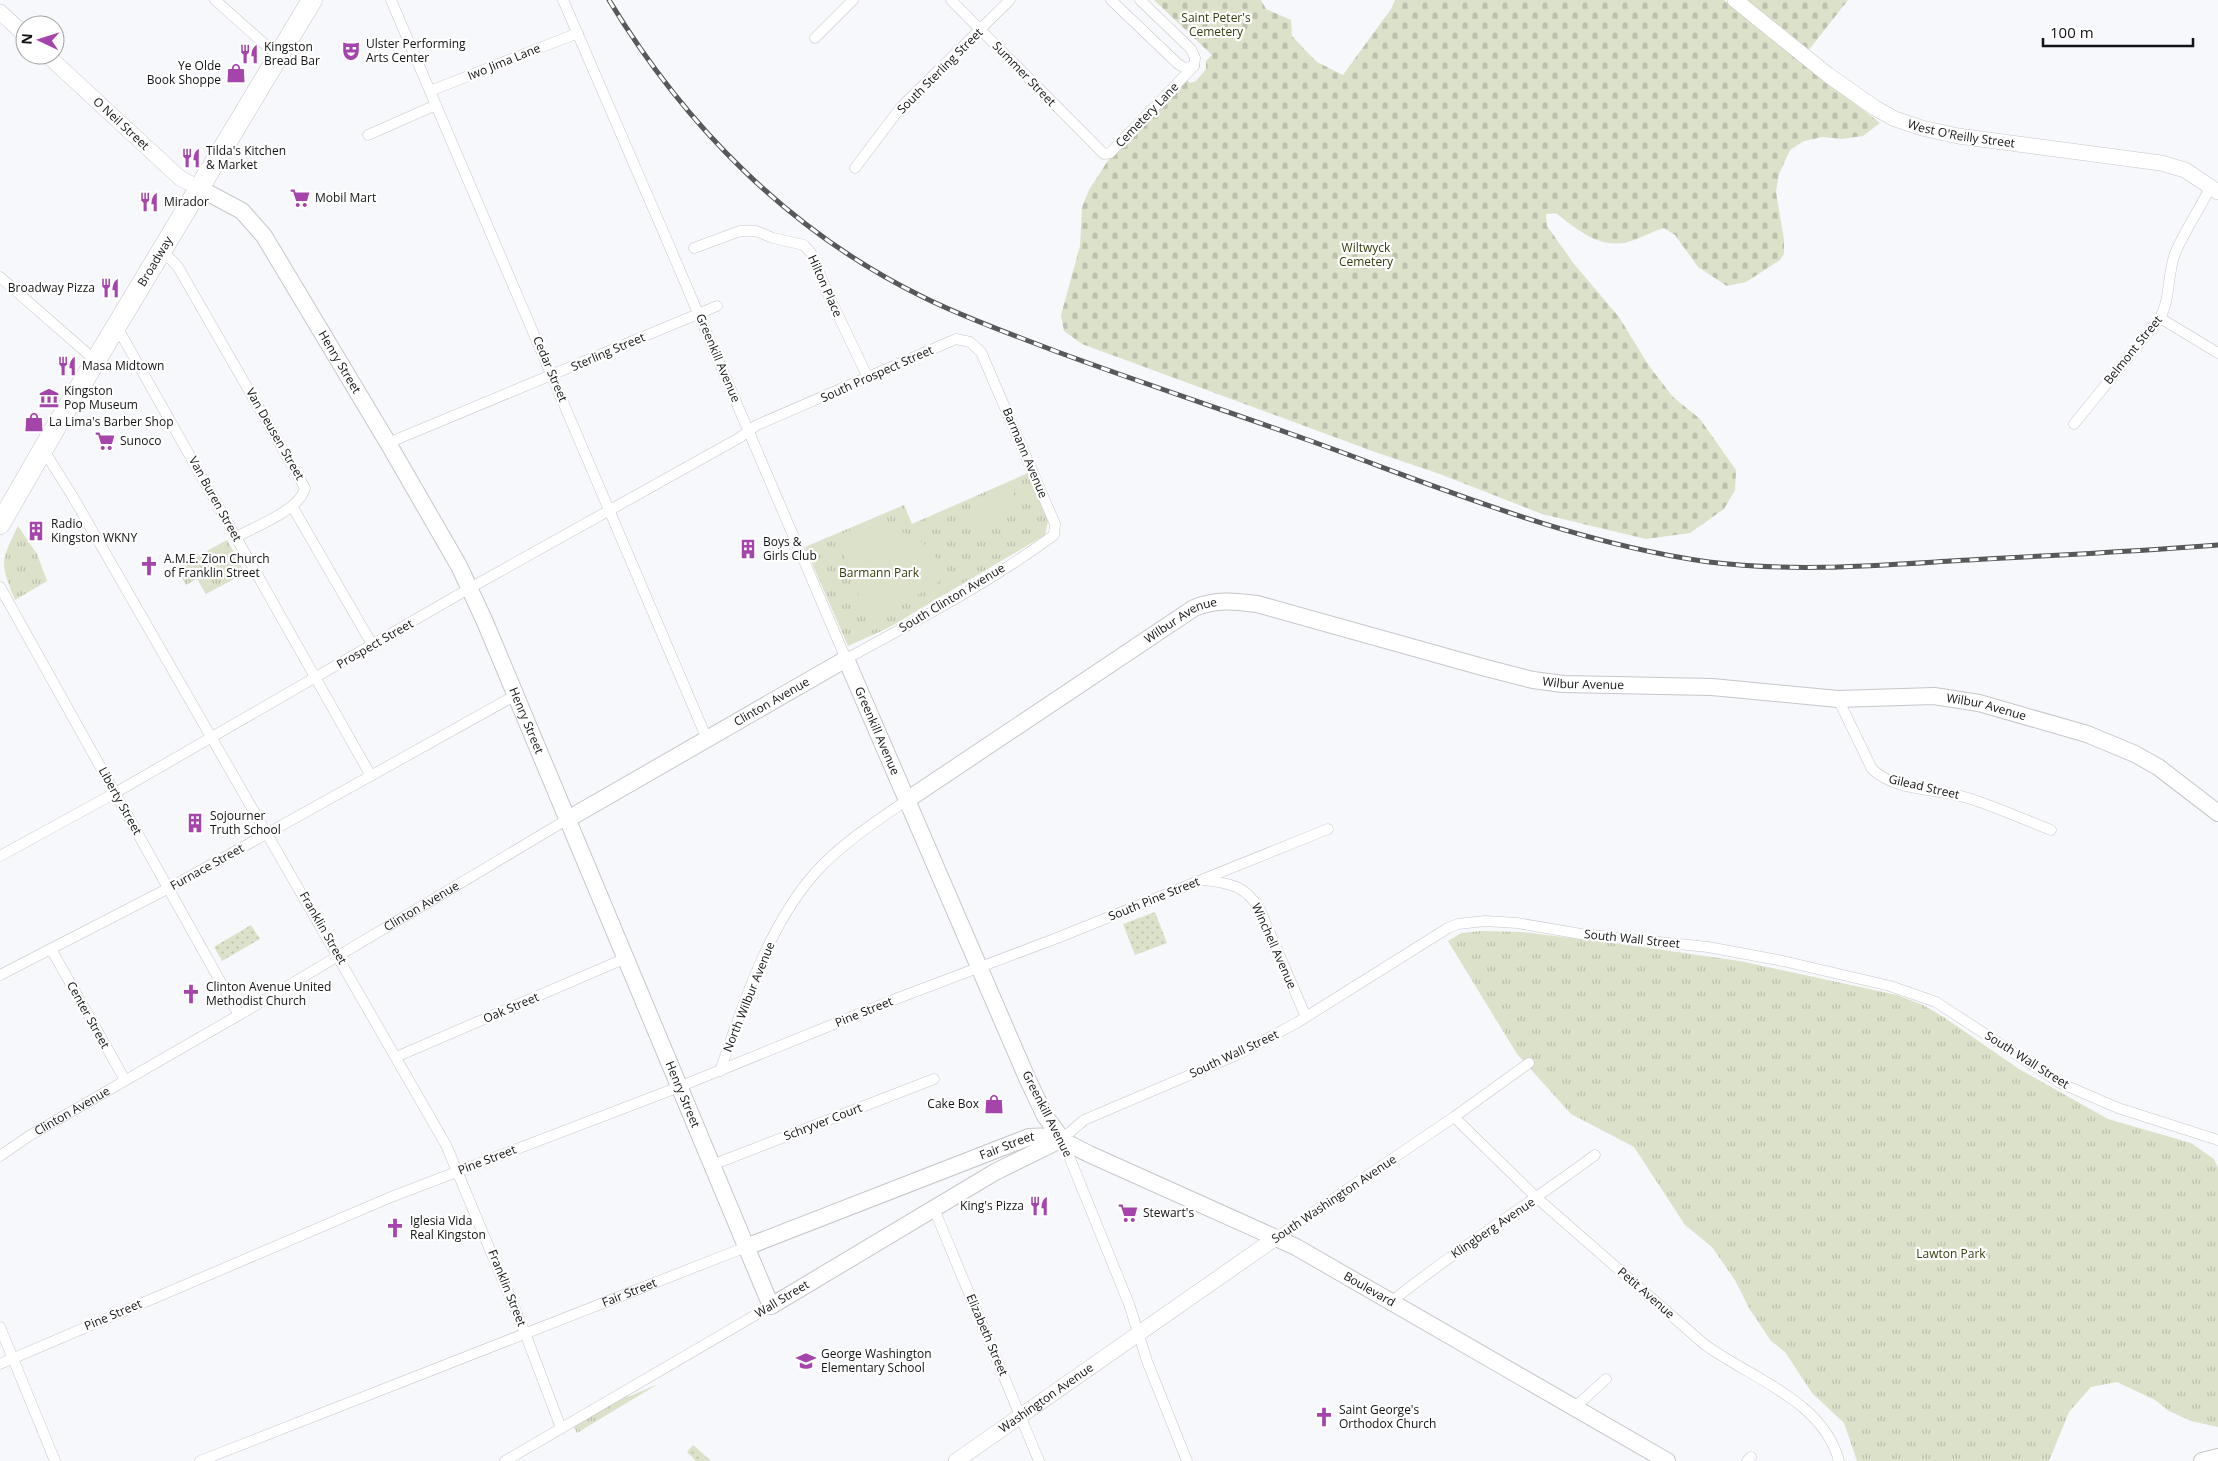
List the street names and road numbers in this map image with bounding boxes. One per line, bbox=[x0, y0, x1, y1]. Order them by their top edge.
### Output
street label: South Sterling Street bbox=[893, 24, 986, 117]
street label: Summer Street bbox=[989, 37, 1060, 110]
street label: Iwo Jima Lane bbox=[465, 39, 543, 84]
street label: Cemetery Lane bbox=[1111, 78, 1182, 151]
street label: O Neil Street bbox=[90, 93, 153, 154]
street label: West O'Reilly Street bbox=[1906, 115, 2016, 151]
street label: Broadway bbox=[133, 232, 177, 290]
street label: Hilton Place bbox=[804, 252, 847, 320]
street label: Greenkill Avenue bbox=[692, 311, 745, 405]
street label: Belmont Street bbox=[2100, 312, 2166, 388]
street label: Henry Street bbox=[315, 327, 365, 396]
street label: Sterling Street bbox=[568, 328, 648, 375]
street label: Cedar Street bbox=[529, 333, 572, 404]
street label: South Prospect Street bbox=[818, 341, 936, 406]
street label: Van Deusen Street bbox=[242, 385, 309, 483]
street label: Barmann Avenue bbox=[999, 405, 1052, 501]
street label: Van Buren Street bbox=[185, 453, 246, 544]
street label: South Clinton Avenue bbox=[896, 559, 1008, 636]
street label: Wilbur Avenue bbox=[1141, 593, 1218, 647]
street label: Prospect Street bbox=[333, 615, 416, 672]
street label: Wilbur Avenue bbox=[1541, 672, 1624, 693]
street label: Clinton Avenue bbox=[730, 673, 813, 730]
street label: Greenkill Avenue bbox=[851, 684, 904, 778]
street label: Henry Street bbox=[505, 685, 548, 756]
street label: Wilbur Avenue bbox=[1945, 689, 2029, 724]
street label: Liberty Street bbox=[95, 764, 146, 838]
street label: Gilead Street bbox=[1887, 770, 1961, 803]
street label: Furnace Street bbox=[167, 839, 247, 894]
street label: South Pine Street bbox=[1106, 873, 1202, 925]
street label: Clinton Avenue bbox=[380, 877, 462, 935]
street label: Franklin Street bbox=[296, 888, 351, 967]
street label: Winchell Avenue bbox=[1248, 900, 1301, 992]
street label: South Wall Street bbox=[1583, 925, 1681, 952]
street label: North Wilbur Avenue bbox=[719, 939, 779, 1054]
street label: Center Street bbox=[63, 978, 114, 1051]
street label: Oak Street bbox=[480, 988, 541, 1027]
street label: Pine Street bbox=[832, 992, 895, 1031]
street label: South Wall Street bbox=[1187, 1025, 1281, 1082]
street label: South Wall Street bbox=[1982, 1027, 2073, 1092]
street label: Henry Street bbox=[661, 1058, 704, 1130]
street label: Greenkill Avenue bbox=[1018, 1068, 1077, 1160]
street label: Clinton Avenue bbox=[31, 1082, 113, 1139]
street label: Schryver Court bbox=[781, 1099, 864, 1144]
street label: Fair Street bbox=[977, 1128, 1035, 1163]
street label: Pine Street bbox=[455, 1141, 518, 1178]
street label: South Washington Avenue bbox=[1268, 1150, 1400, 1247]
street label: Klingberg Avenue bbox=[1447, 1193, 1538, 1262]
street label: Franklin Street bbox=[484, 1247, 531, 1329]
street label: Petit Avenue bbox=[1614, 1263, 1679, 1322]
street label: Boulevard bbox=[1341, 1267, 1399, 1310]
street label: Fair Street bbox=[599, 1274, 659, 1311]
street label: Wall Street bbox=[751, 1276, 812, 1321]
street label: Elizabeth Street bbox=[963, 1291, 1012, 1378]
street label: Pine Street bbox=[81, 1295, 144, 1334]
street label: Washington Avenue bbox=[995, 1359, 1097, 1437]

